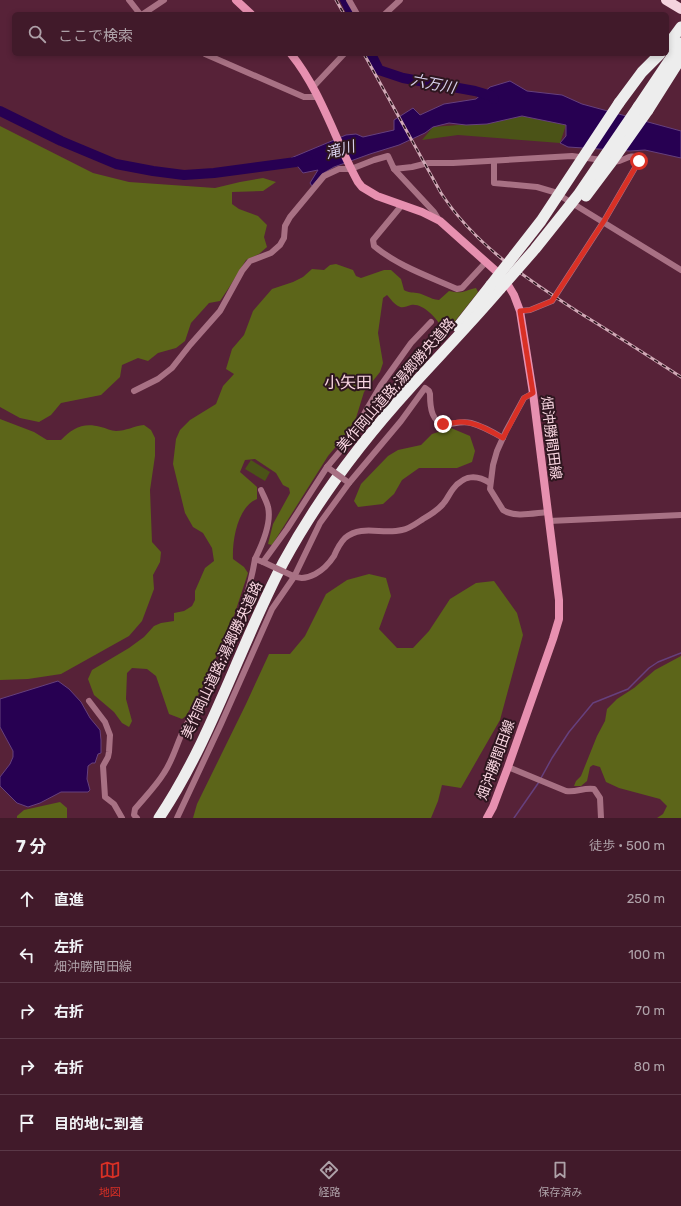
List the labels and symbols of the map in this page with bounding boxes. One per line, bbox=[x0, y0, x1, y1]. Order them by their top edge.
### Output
water label: 六万川 bbox=[409, 71, 459, 98]
water label: 滝川 bbox=[323, 137, 359, 163]
route start bbox=[630, 152, 648, 170]
street label: 美作岡山道路;湯郷勝央道路 bbox=[333, 315, 459, 455]
district label: 小矢田 bbox=[324, 373, 372, 392]
street label: 畑沖勝間田線 bbox=[537, 395, 565, 481]
route end bbox=[434, 415, 452, 433]
street label: 美作岡山道路;湯郷勝央道路 bbox=[178, 579, 266, 741]
street label: 畑沖勝間田線 bbox=[474, 718, 518, 802]

